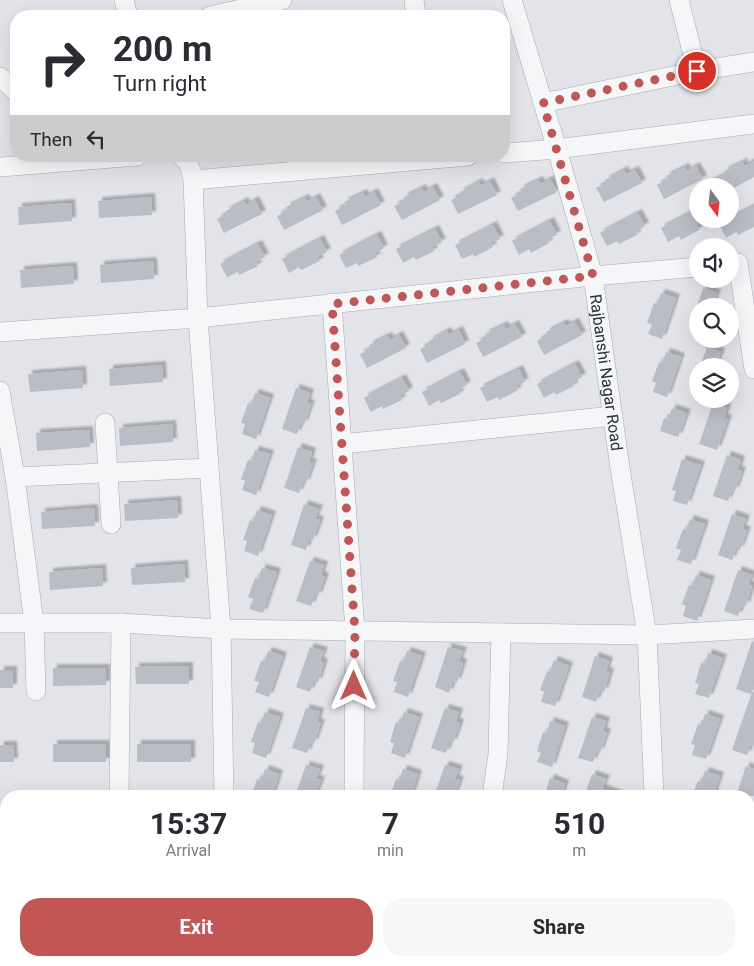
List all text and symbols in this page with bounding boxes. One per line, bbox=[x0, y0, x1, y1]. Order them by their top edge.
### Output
text: 200 m bbox=[113, 29, 212, 70]
icon: right bbox=[30, 30, 95, 95]
pin bbox=[676, 50, 718, 92]
icon: arrive bbox=[683, 57, 711, 85]
text: Turn right bbox=[113, 71, 207, 96]
icon: left bbox=[82, 125, 110, 153]
text: Then bbox=[30, 128, 72, 151]
north arrow bbox=[689, 178, 739, 228]
map controls bbox=[689, 178, 739, 408]
button: sound bbox=[689, 238, 739, 288]
street label: Rajbanshi Nagar Road bbox=[586, 293, 627, 452]
button: search bbox=[689, 298, 739, 348]
button: layers bbox=[689, 358, 739, 408]
position arrow bbox=[327, 659, 379, 711]
text: 15:37 bbox=[150, 806, 227, 841]
text: 7 bbox=[382, 806, 399, 841]
text: 510 bbox=[554, 806, 605, 841]
text: Arrival bbox=[166, 841, 211, 860]
text: min bbox=[377, 841, 404, 860]
text: m bbox=[572, 841, 586, 860]
button: Exit bbox=[20, 898, 373, 956]
button: Share bbox=[383, 898, 735, 956]

